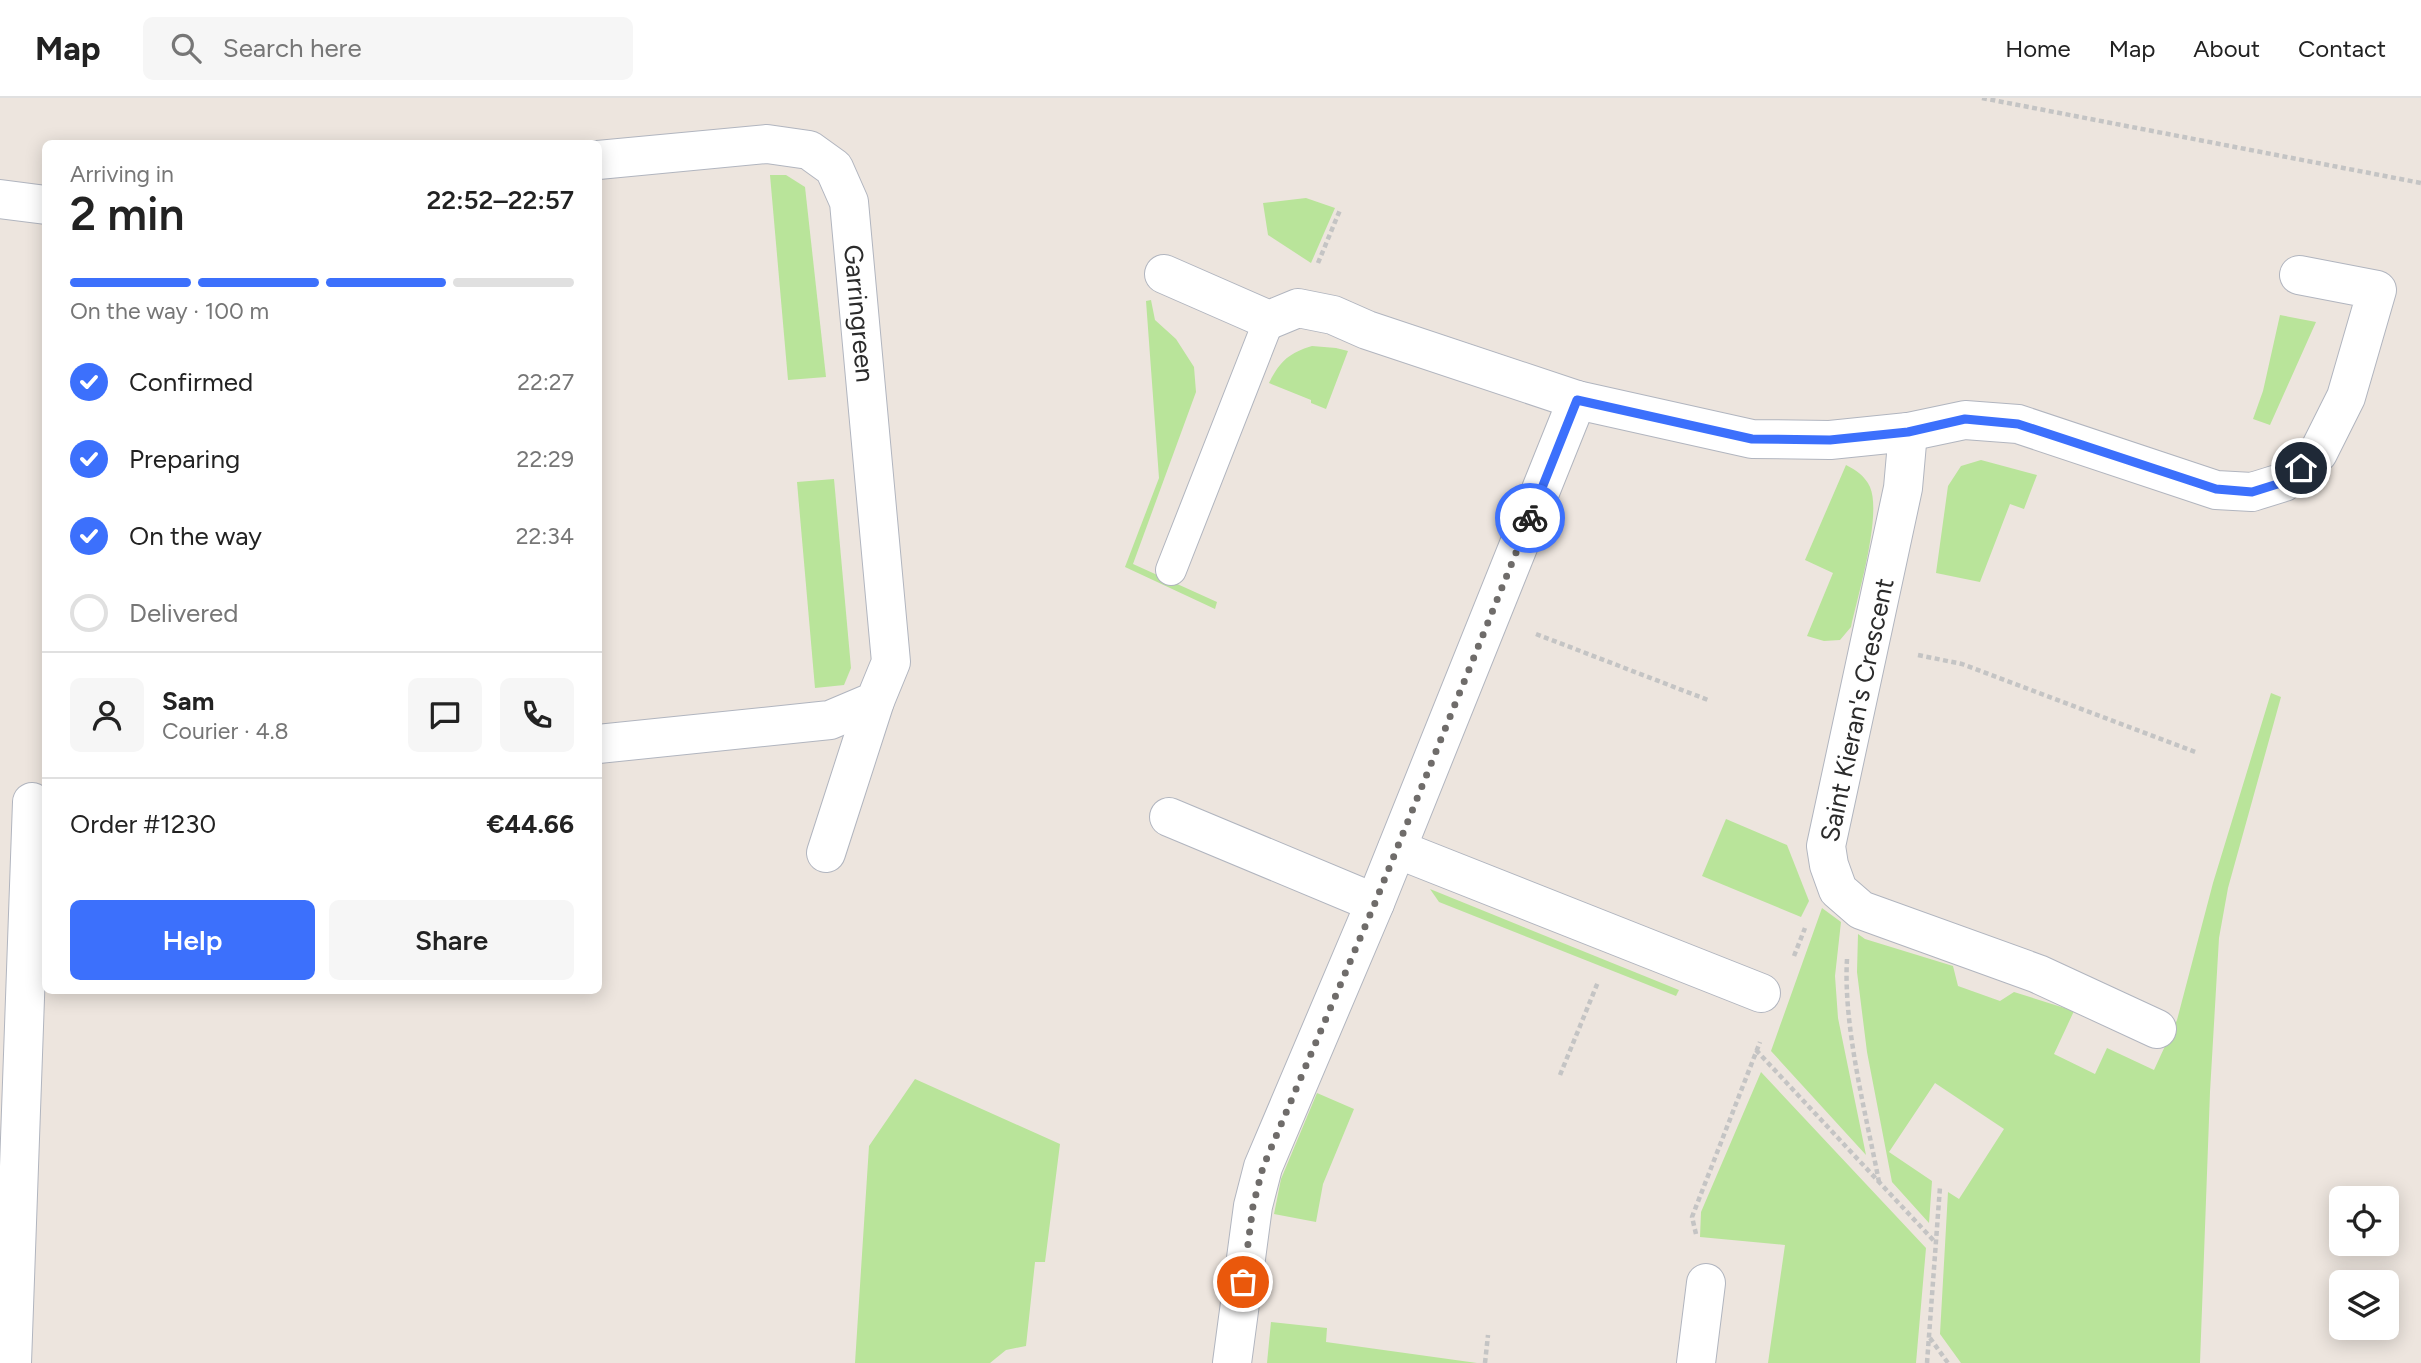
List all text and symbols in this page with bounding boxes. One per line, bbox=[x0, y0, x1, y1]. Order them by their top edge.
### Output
search box bbox=[143, 17, 633, 80]
text: Map bbox=[35, 29, 101, 68]
icon: search bbox=[167, 29, 205, 67]
text: Search here bbox=[223, 32, 362, 64]
text: Home bbox=[2005, 34, 2071, 63]
text: Map bbox=[2109, 34, 2155, 63]
text: About bbox=[2193, 34, 2260, 63]
text: Contact bbox=[2298, 34, 2386, 63]
text: Arriving in bbox=[70, 160, 174, 188]
text: 22:52–22:57 bbox=[427, 184, 574, 216]
text: 2 min bbox=[70, 186, 185, 242]
street label: Garringreen bbox=[837, 243, 881, 384]
text: On the way · 100 m bbox=[70, 297, 269, 325]
icon: check bbox=[70, 363, 108, 401]
text: Confirmed bbox=[129, 366, 253, 398]
text: 22:27 bbox=[517, 368, 574, 396]
pin bbox=[2271, 438, 2331, 498]
icon: check bbox=[70, 440, 108, 478]
text: Preparing bbox=[129, 443, 240, 475]
text: 22:29 bbox=[517, 445, 574, 473]
icon: home bbox=[2282, 449, 2320, 487]
courier bbox=[1495, 483, 1565, 553]
icon: bike bbox=[1511, 499, 1549, 537]
icon: check bbox=[70, 517, 108, 555]
text: On the way bbox=[129, 520, 262, 552]
text: 22:34 bbox=[516, 522, 574, 550]
street label: Saint Kieran's Crescent bbox=[1813, 575, 1901, 845]
text: Delivered bbox=[129, 597, 238, 629]
button: person bbox=[70, 678, 144, 752]
button: chat bbox=[408, 678, 482, 752]
button: phone bbox=[500, 678, 574, 752]
text: Sam bbox=[162, 685, 214, 717]
text: Courier · 4.8 bbox=[162, 717, 289, 745]
text: Order #1230 bbox=[70, 808, 216, 840]
text: €44.66 bbox=[486, 808, 574, 840]
button: Help bbox=[70, 900, 315, 980]
button: Share bbox=[329, 900, 574, 980]
map controls bbox=[2329, 1186, 2399, 1340]
button: locate bbox=[2329, 1186, 2399, 1256]
pin bbox=[1213, 1252, 1273, 1312]
icon: bag bbox=[1224, 1263, 1262, 1301]
button: layers bbox=[2329, 1270, 2399, 1340]

